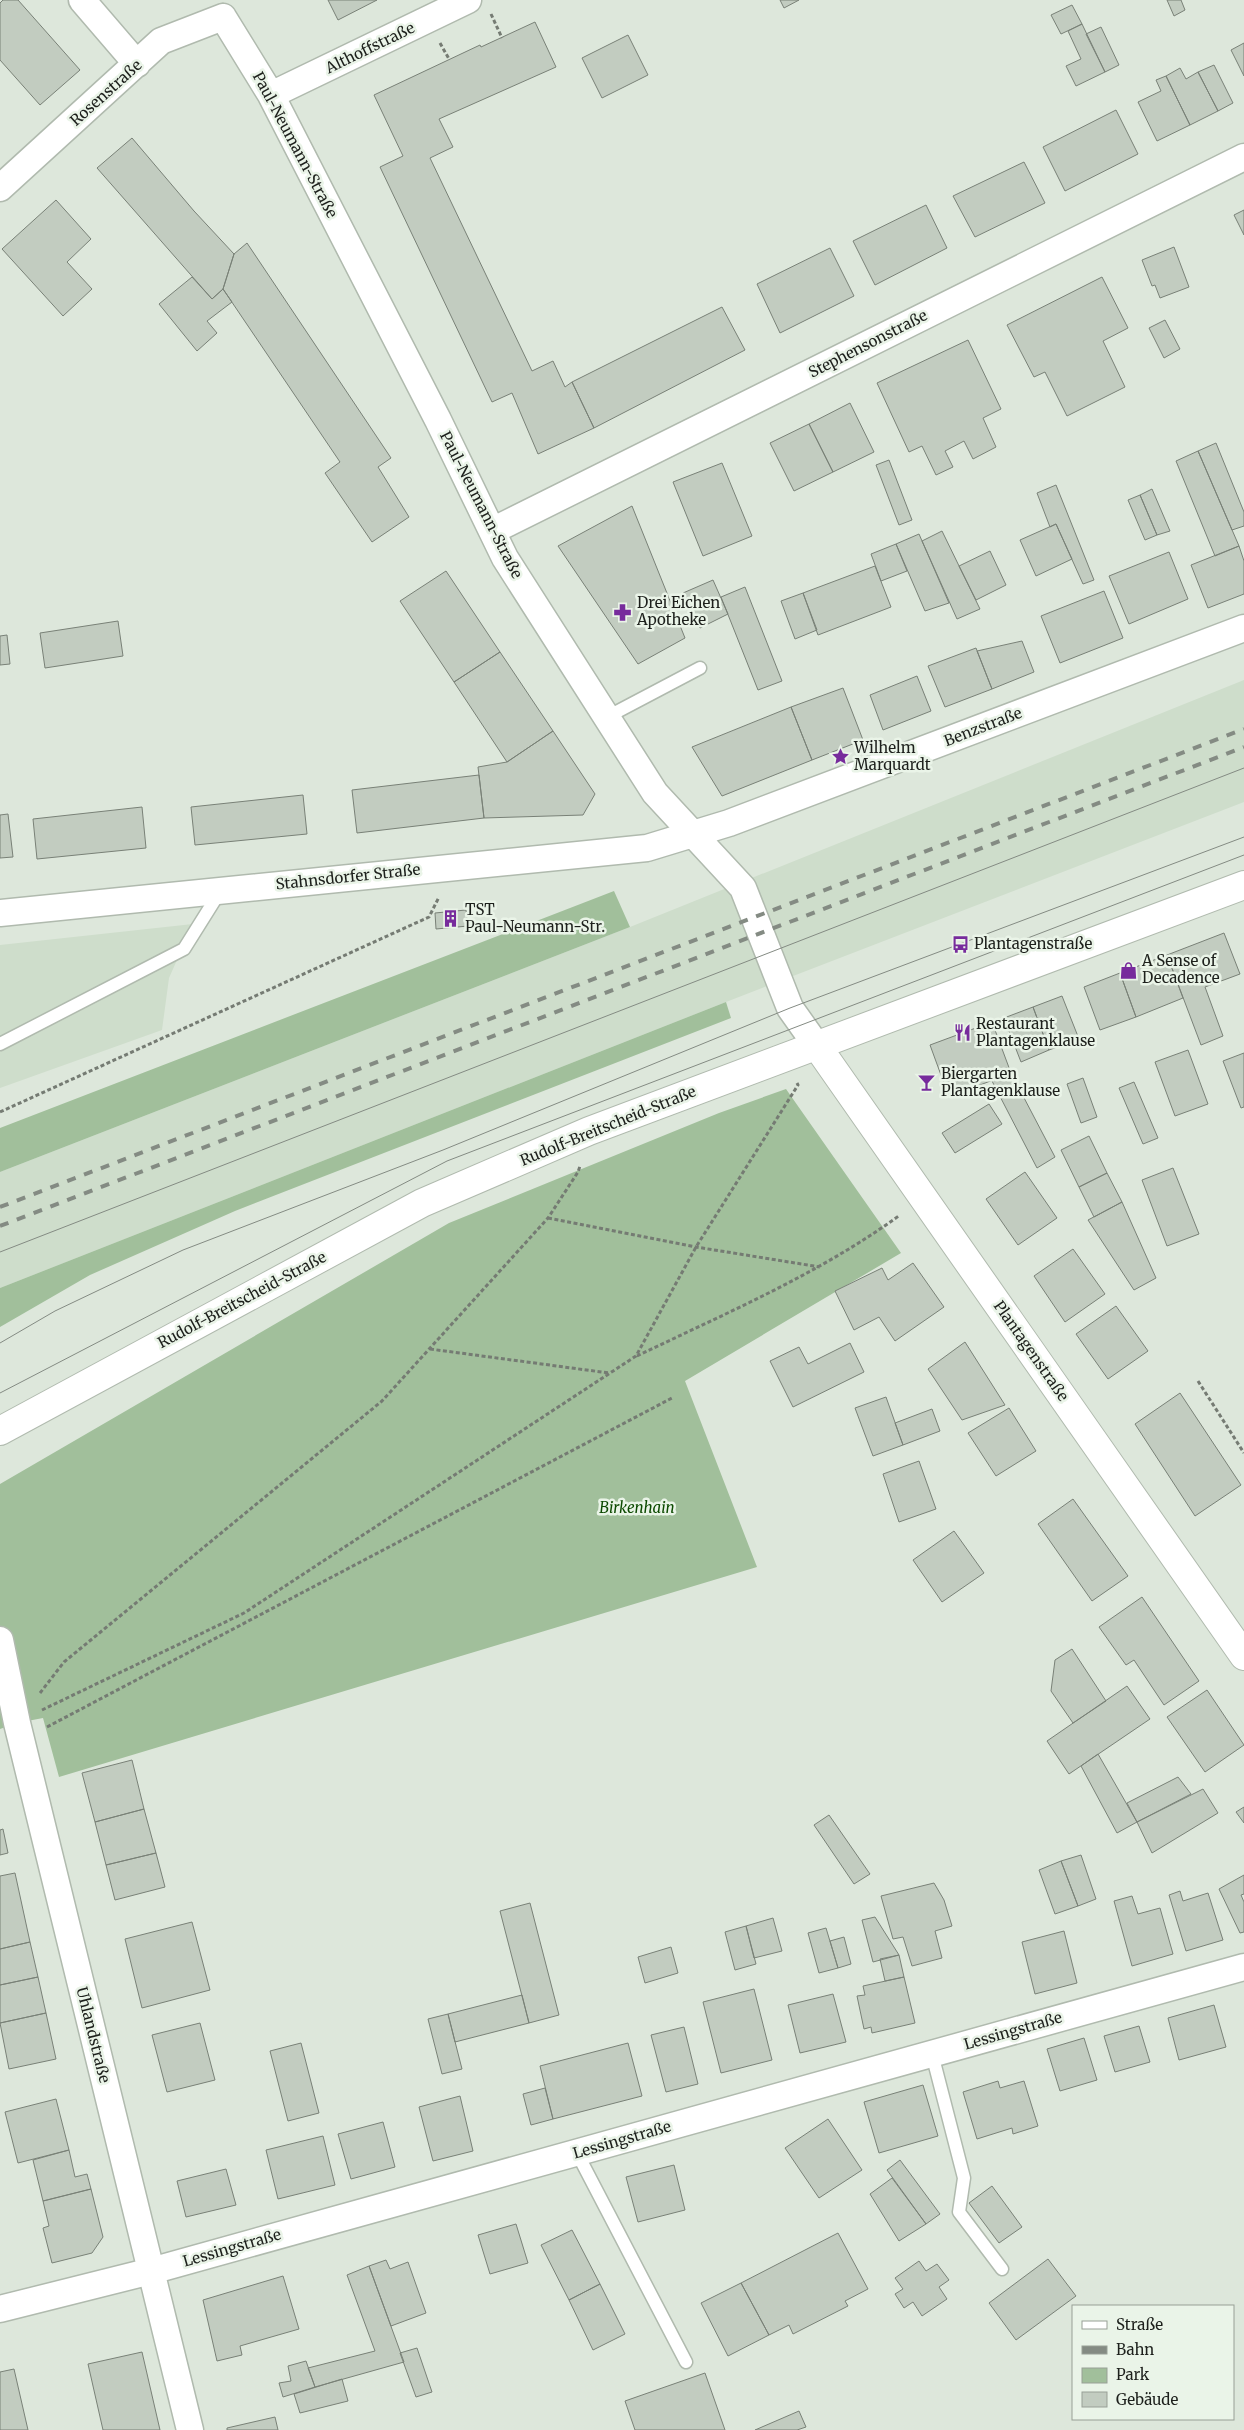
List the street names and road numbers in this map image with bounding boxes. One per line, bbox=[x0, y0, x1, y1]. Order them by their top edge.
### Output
street label: Althoffstraße bbox=[321, 18, 418, 78]
street label: Rosenstraße bbox=[66, 55, 146, 130]
street label: Paul-Neumann-Straße bbox=[249, 68, 342, 221]
street label: Stephensonstraße bbox=[805, 305, 930, 382]
street label: Paul-Neumann-Straße bbox=[436, 428, 527, 582]
street label: Benzstraße bbox=[941, 703, 1025, 750]
street label: Stahnsdorfer Straße bbox=[275, 859, 421, 894]
street label: Rudolf-Breitscheid-Straße bbox=[517, 1081, 699, 1170]
street label: Rudolf-Breitscheid-Straße bbox=[154, 1247, 329, 1352]
street label: Plantagenstraße bbox=[990, 1297, 1073, 1405]
street label: Uhlandstraße bbox=[72, 1985, 115, 2085]
street label: Lessingstraße bbox=[962, 2007, 1064, 2054]
street label: Lessingstraße bbox=[571, 2116, 673, 2163]
street label: Lessingstraße bbox=[181, 2224, 283, 2271]

